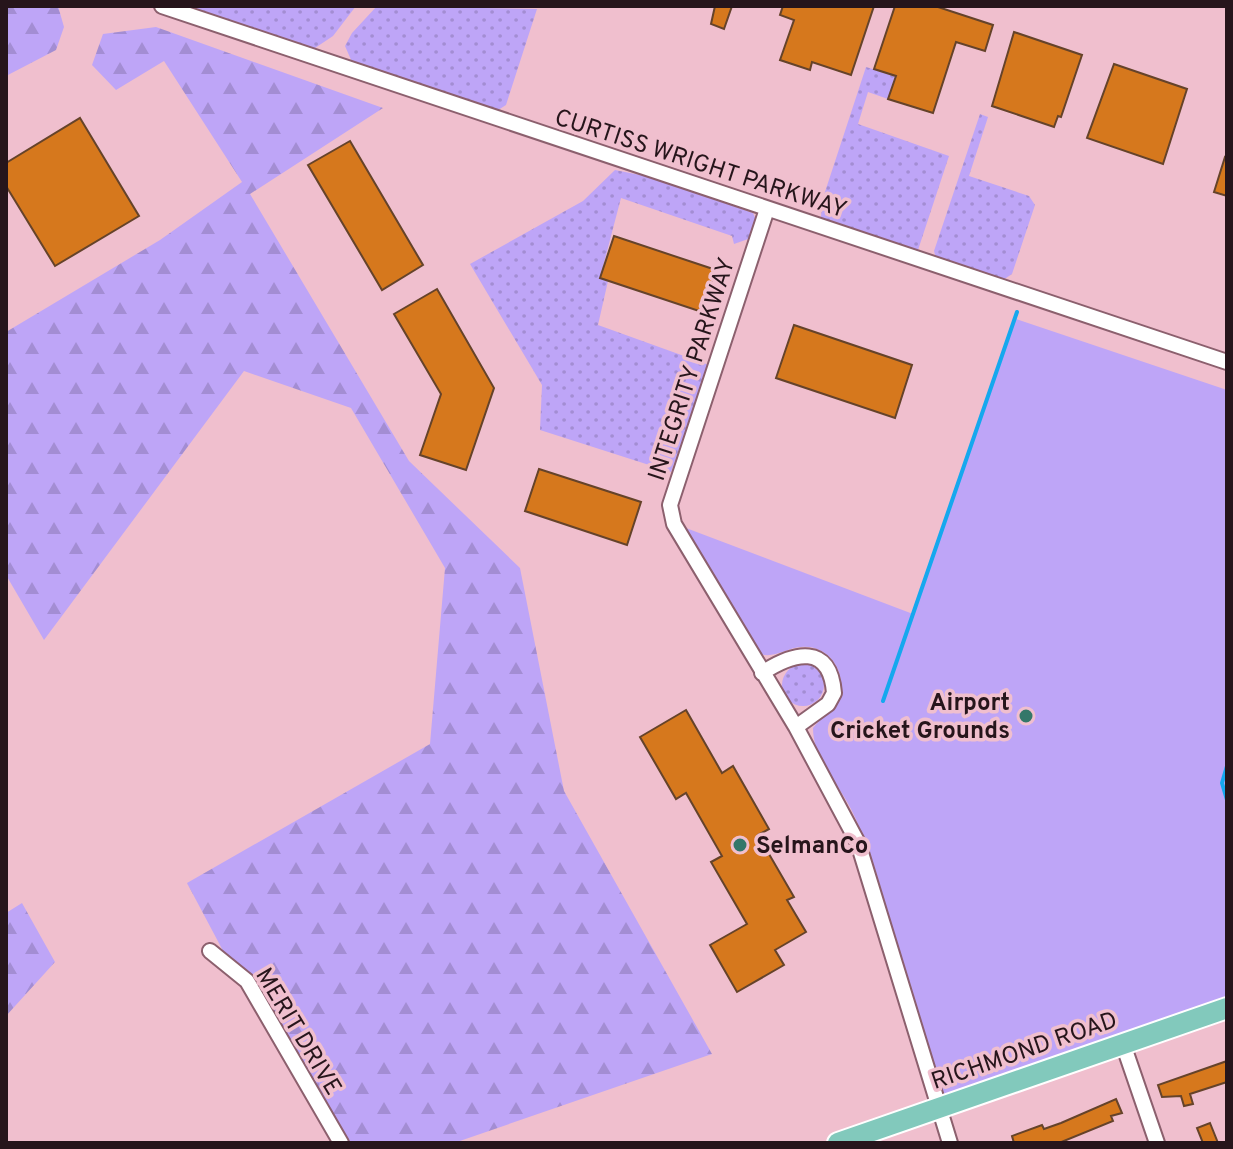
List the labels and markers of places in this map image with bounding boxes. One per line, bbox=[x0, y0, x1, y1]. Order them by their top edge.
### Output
place label: Airport Cricket Grounds bbox=[830, 689, 1010, 747]
marker: Airport Cricket Grounds bbox=[1017, 707, 1035, 725]
place label: SelmanCo bbox=[756, 832, 868, 862]
marker: SelmanCo bbox=[731, 836, 749, 854]

